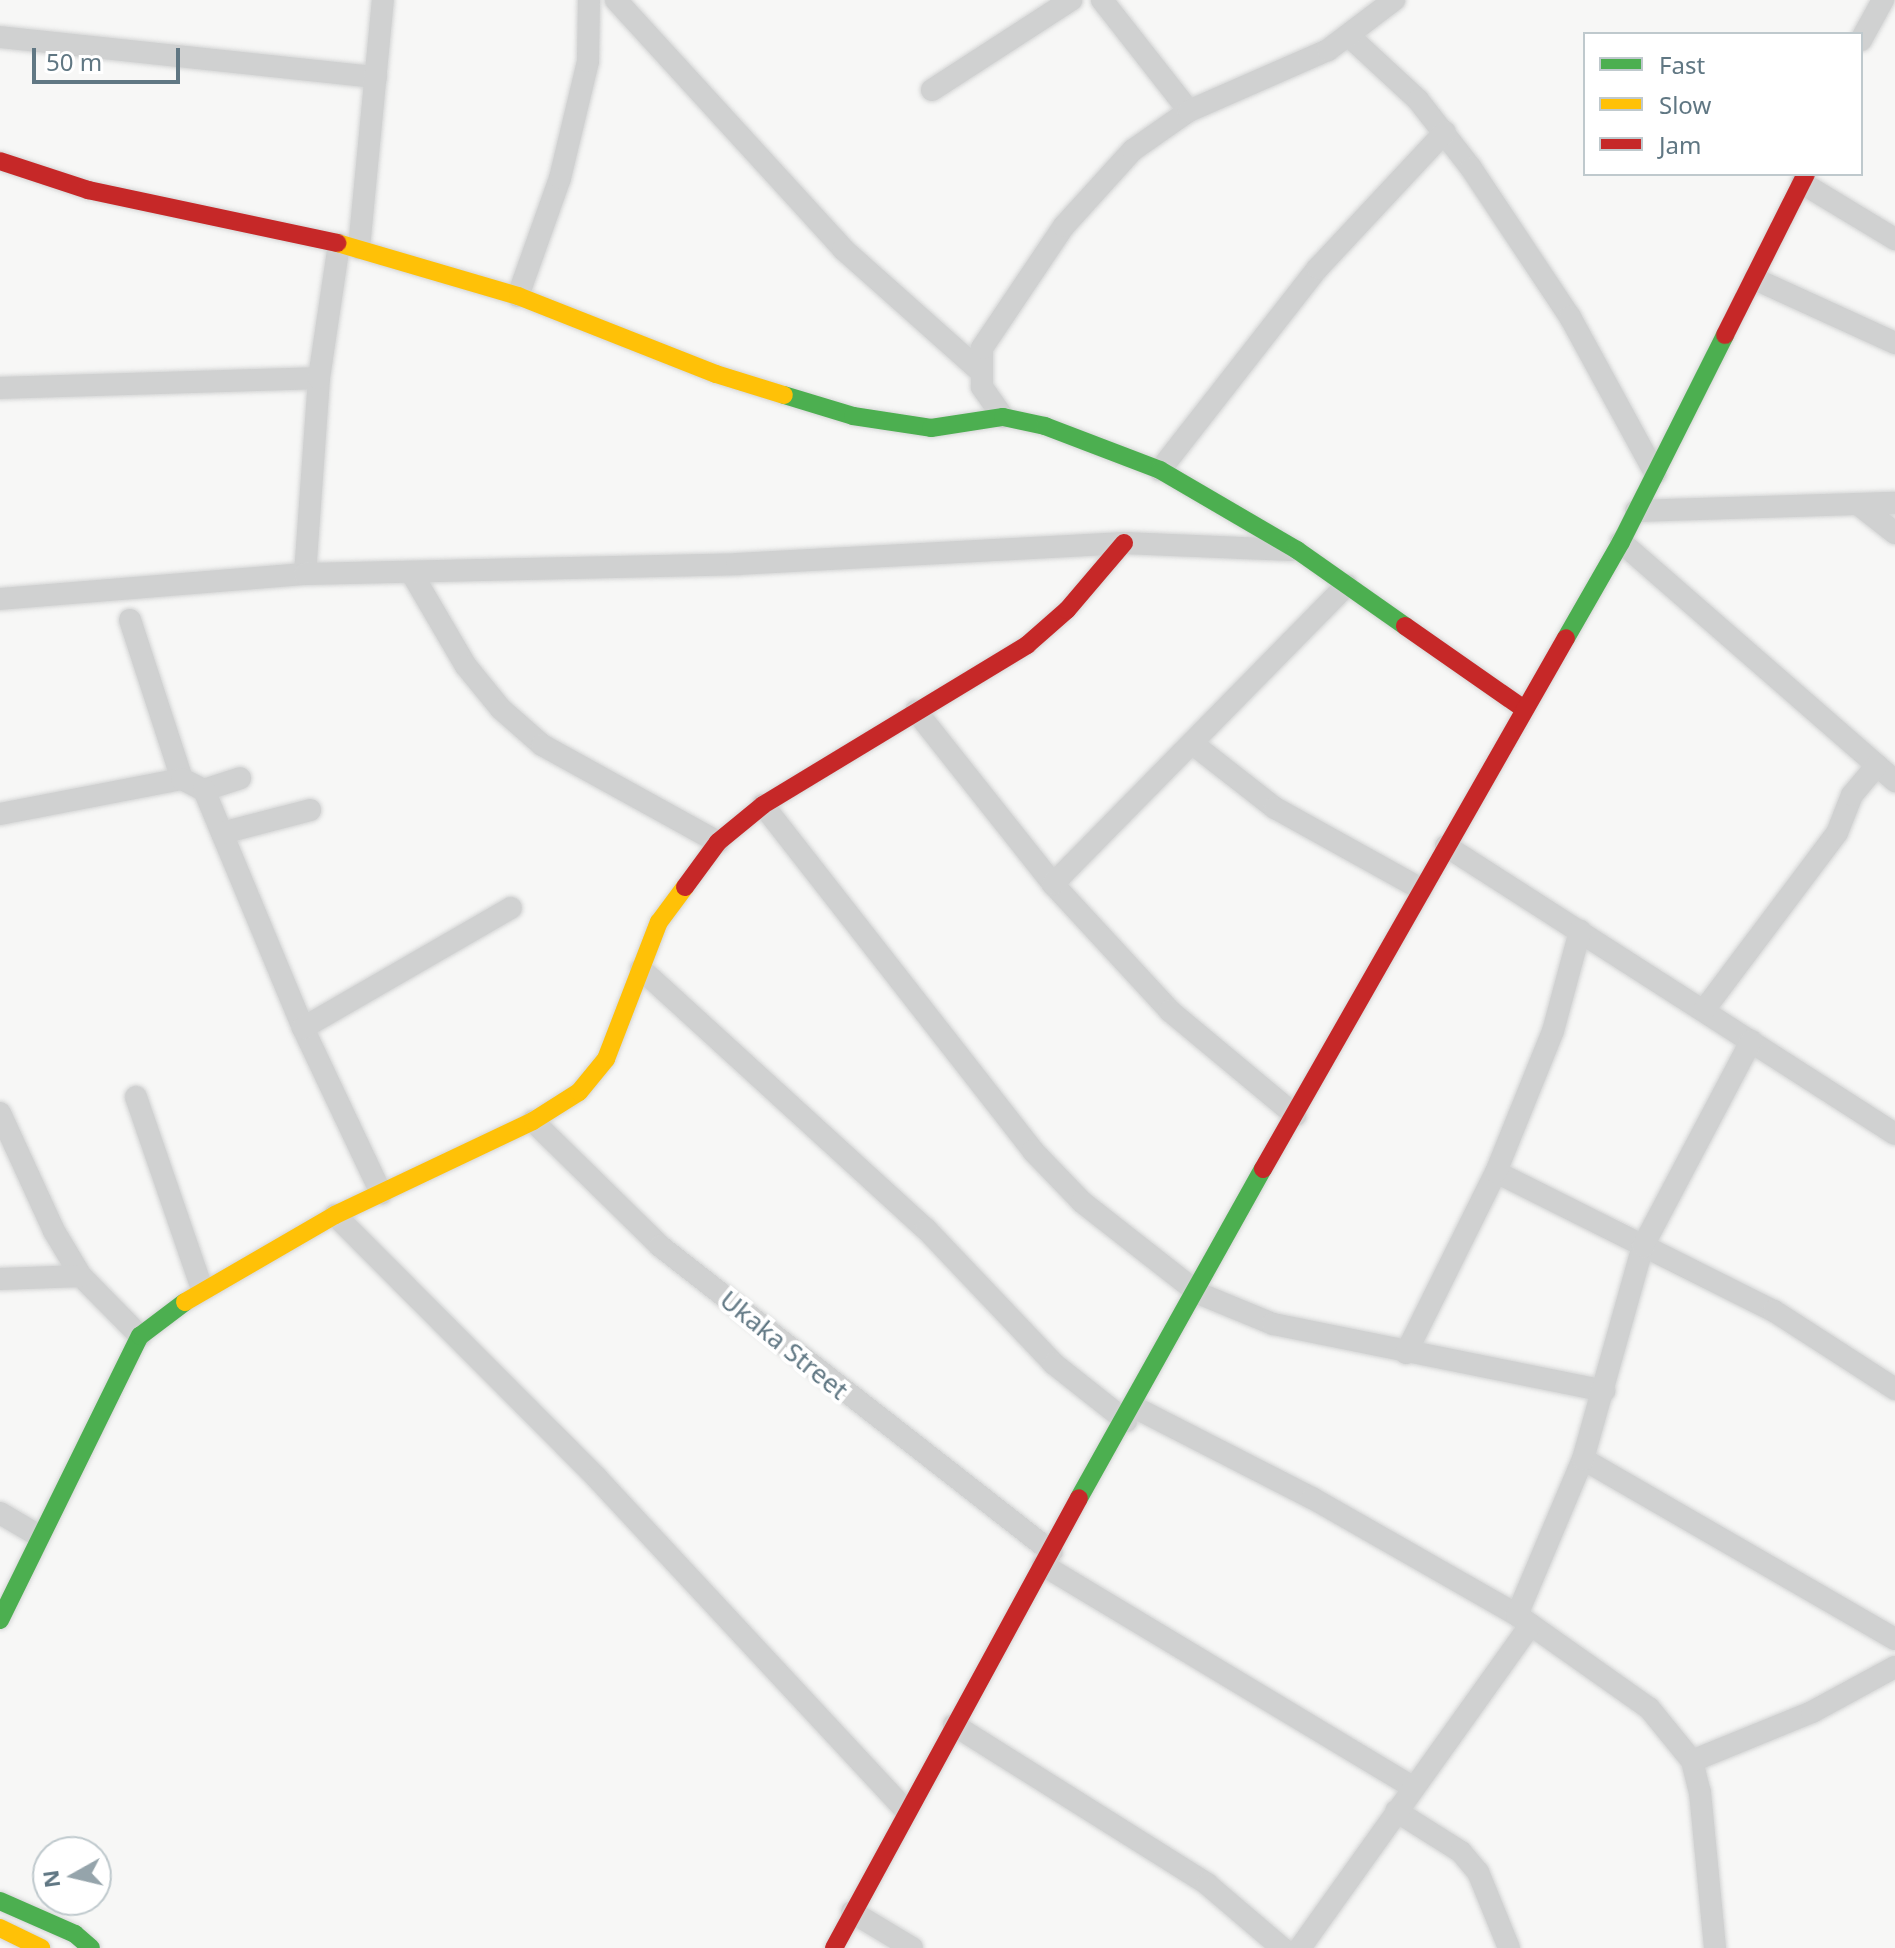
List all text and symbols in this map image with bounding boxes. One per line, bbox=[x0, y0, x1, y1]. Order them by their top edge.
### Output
scale bar bbox=[36, 32, 184, 82]
legend bbox=[1583, 32, 1863, 176]
text: 50 m bbox=[46, 45, 102, 78]
text: Fast bbox=[1659, 48, 1705, 81]
text: Slow bbox=[1659, 88, 1711, 121]
text: Jam bbox=[1659, 128, 1701, 161]
street label: Ukaka Street bbox=[714, 1284, 854, 1406]
north arrow bbox=[32, 1836, 112, 1916]
text: N bbox=[34, 1868, 66, 1890]

